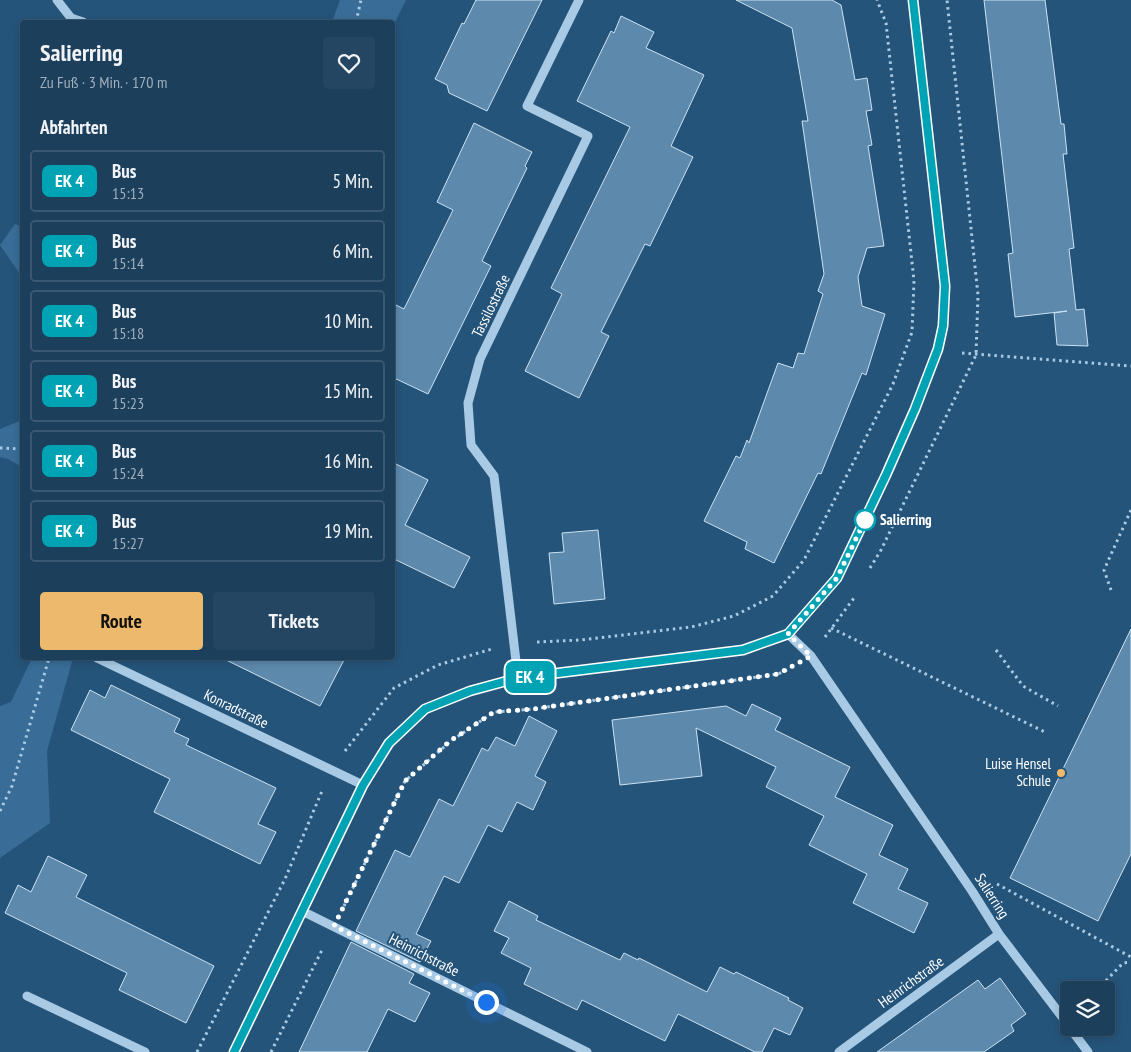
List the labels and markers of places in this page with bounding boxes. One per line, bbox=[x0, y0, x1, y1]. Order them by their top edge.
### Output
marker: Salierring bbox=[854, 509, 876, 531]
place label: Salierring bbox=[880, 510, 932, 529]
place label: Luise Hensel Schule bbox=[985, 754, 1051, 790]
marker: Luise Hensel Schule bbox=[1055, 767, 1067, 779]

